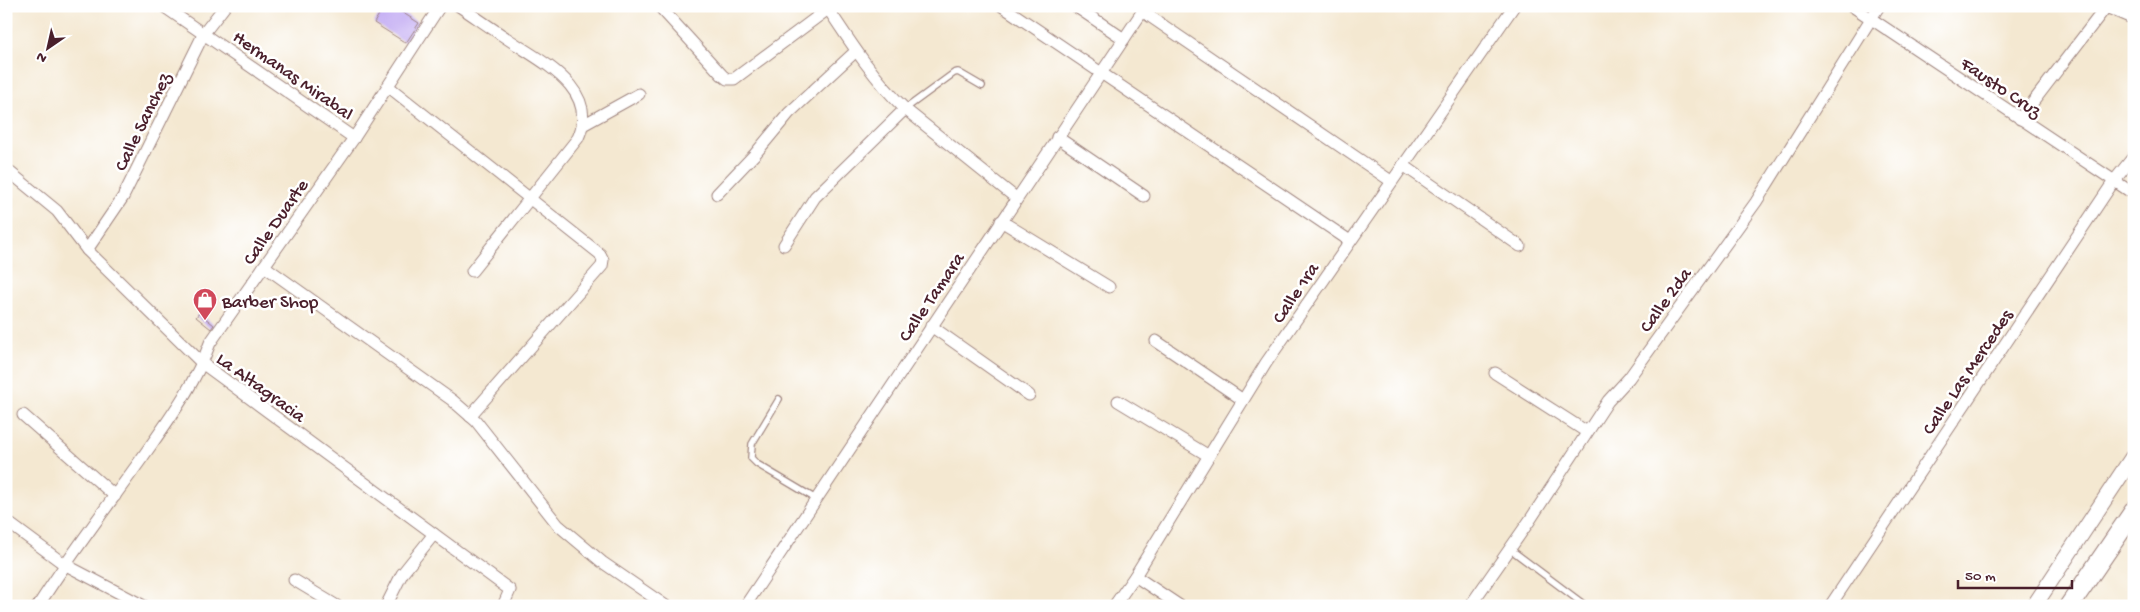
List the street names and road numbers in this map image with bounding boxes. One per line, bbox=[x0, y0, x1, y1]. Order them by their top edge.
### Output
street label: Hermanas Mirabal bbox=[227, 27, 357, 127]
street label: Fausto Cruz bbox=[1954, 53, 2045, 125]
street label: Calle Sanchez bbox=[110, 69, 178, 176]
street label: Calle Duarte bbox=[239, 175, 315, 270]
street label: Calle Tamara bbox=[895, 248, 972, 347]
street label: Calle 1ra bbox=[1268, 258, 1326, 329]
street label: Calle 2da bbox=[1636, 263, 1699, 338]
street label: Calle Las Mercedes bbox=[1918, 305, 2020, 440]
street label: La Altagracia bbox=[211, 349, 310, 430]

